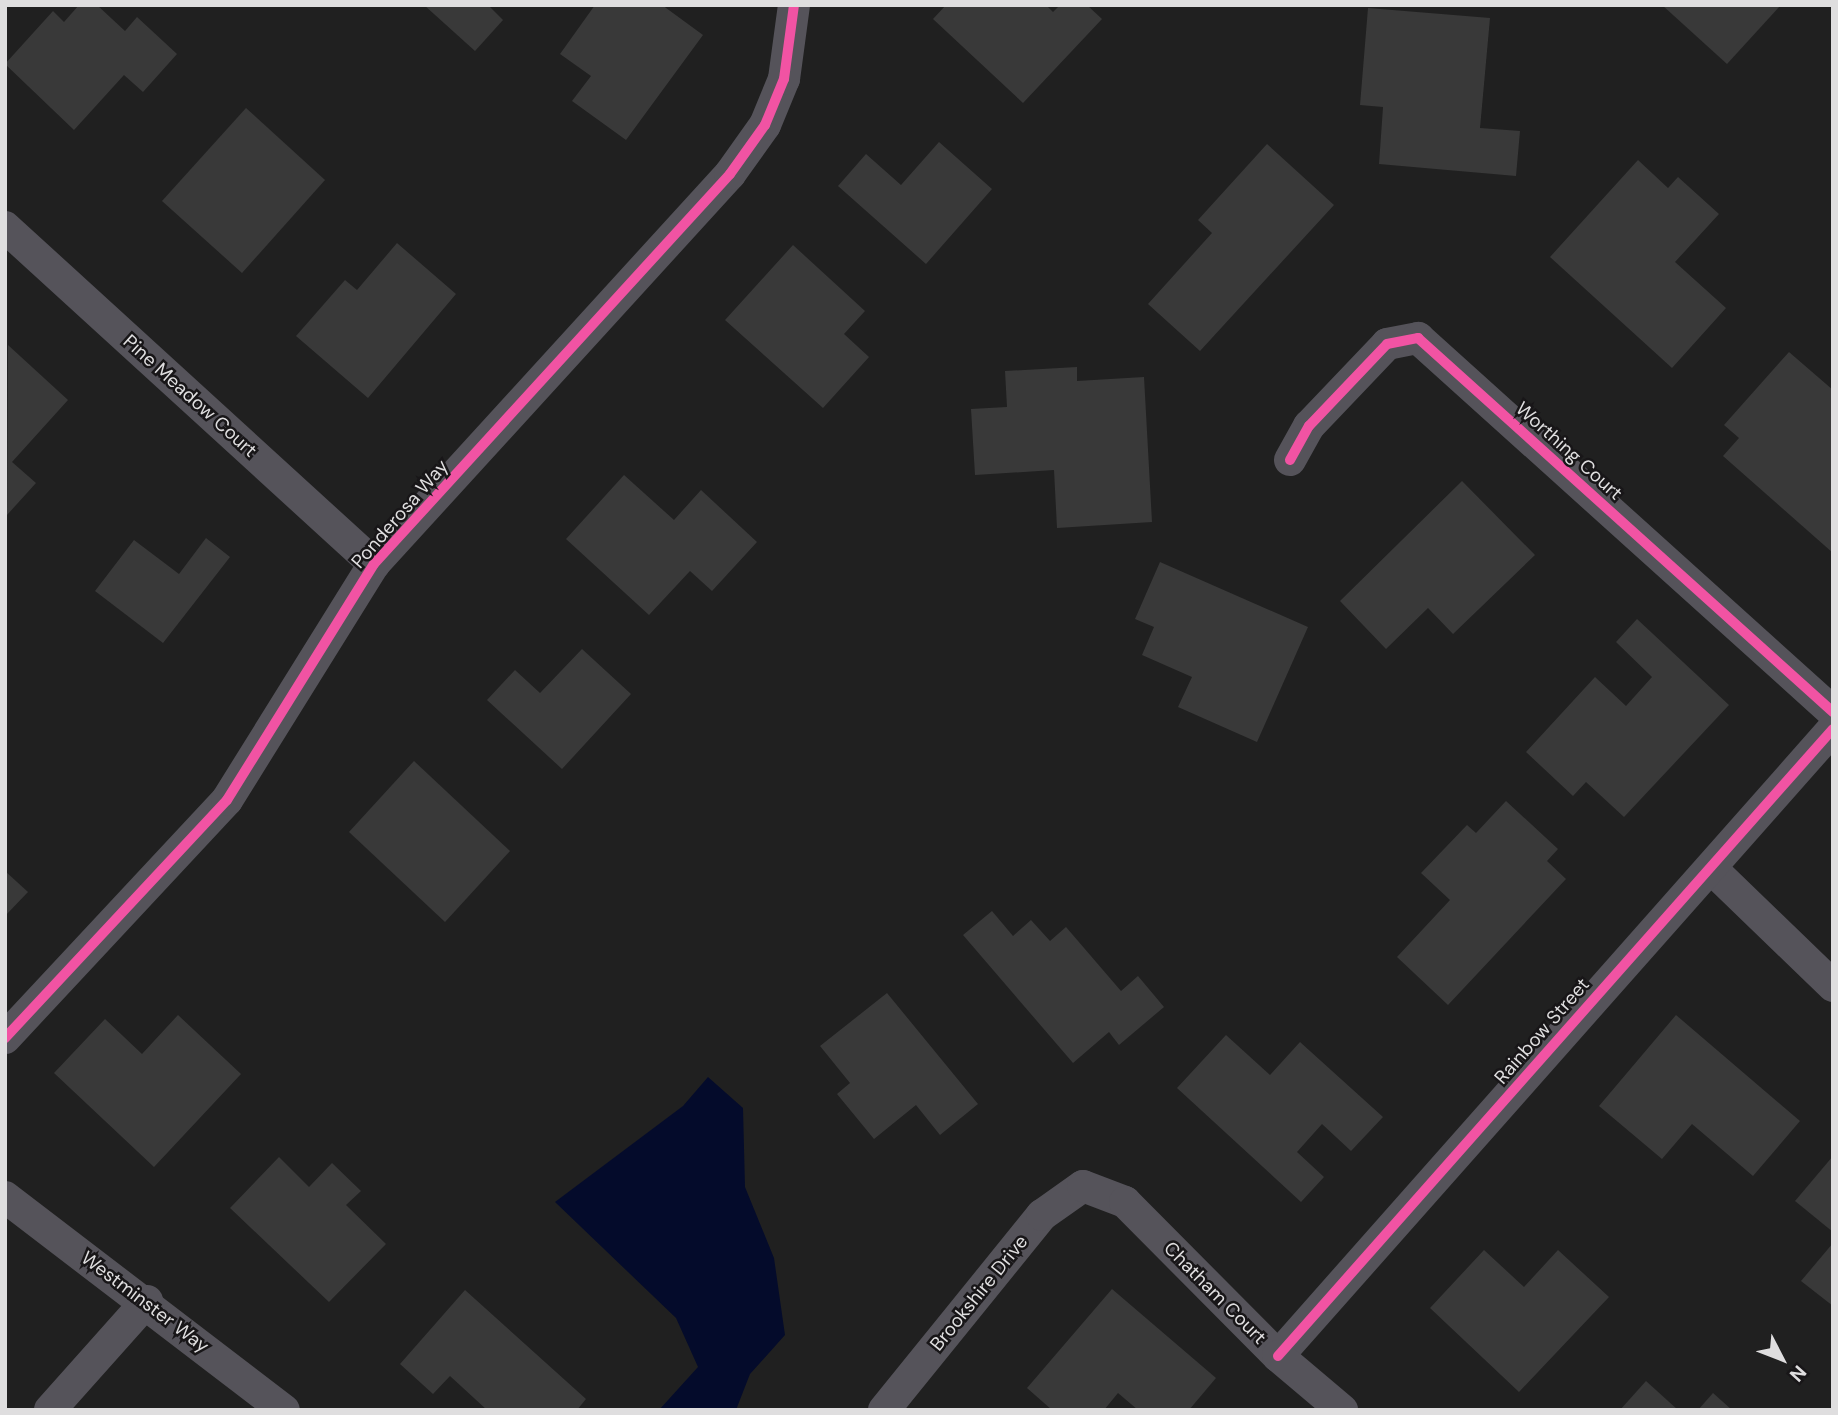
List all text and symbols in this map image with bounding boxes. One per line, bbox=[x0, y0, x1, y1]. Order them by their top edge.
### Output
street label: Pine Meadow Court bbox=[118, 330, 262, 462]
street label: Worthing Court bbox=[1511, 397, 1627, 505]
street label: Ponderosa Way bbox=[347, 455, 453, 573]
street label: Rainbow Street bbox=[1490, 973, 1594, 1089]
street label: Brookshire Drive bbox=[925, 1231, 1033, 1355]
street label: Chatham Court bbox=[1159, 1237, 1271, 1349]
street label: Westminster Way bbox=[76, 1246, 214, 1358]
north arrow bbox=[1747, 1324, 1817, 1394]
text: N bbox=[1784, 1360, 1812, 1387]

